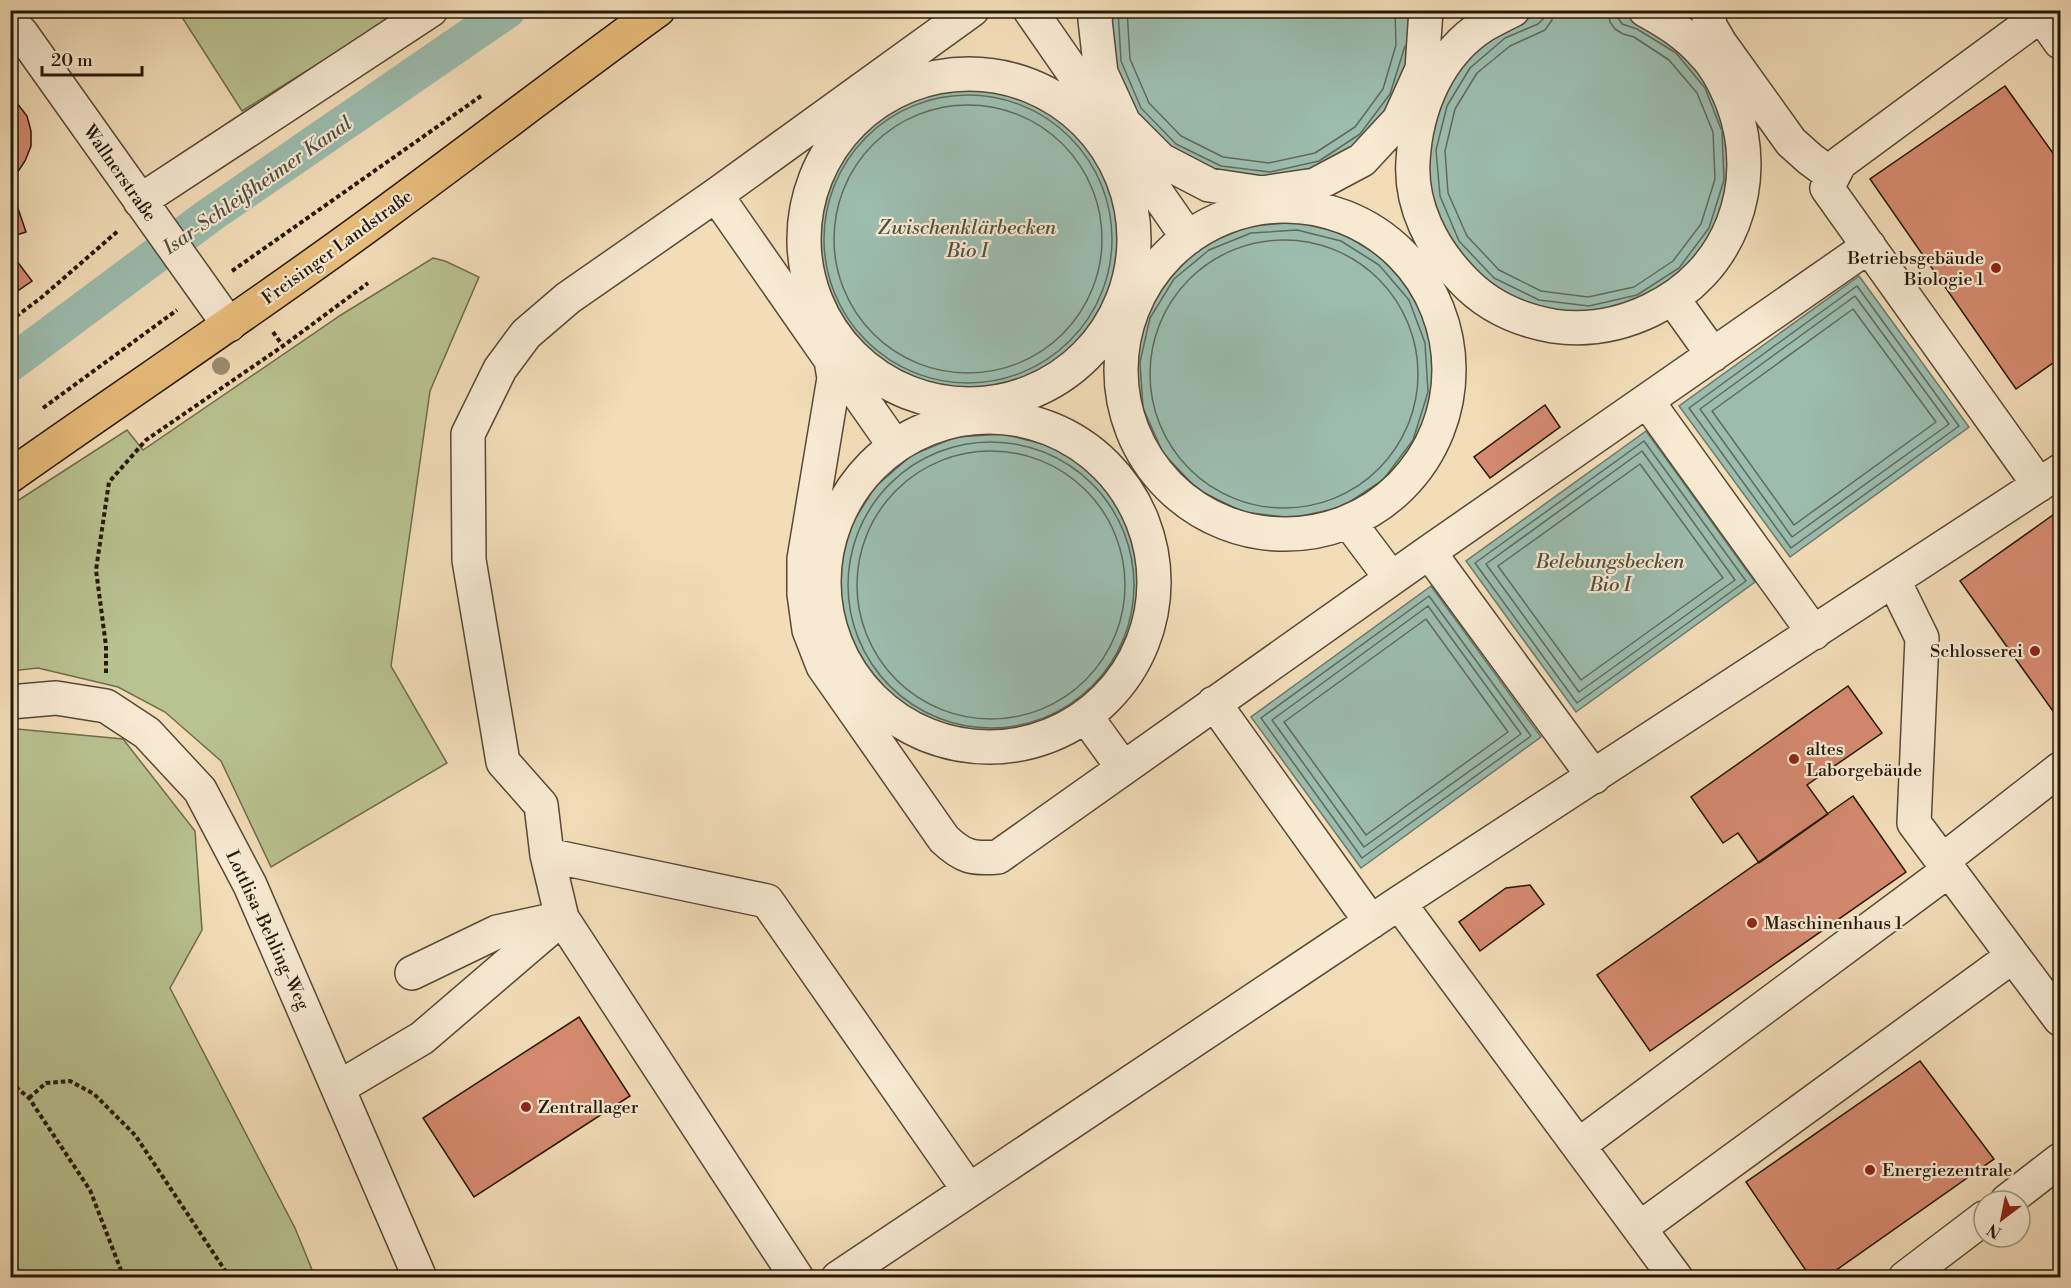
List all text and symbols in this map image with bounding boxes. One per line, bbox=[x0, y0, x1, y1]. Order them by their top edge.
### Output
scale bar bbox=[42, 39, 142, 77]
text: 20 m bbox=[51, 49, 93, 72]
water label: Isar-Schleißheimer Kanal bbox=[158, 111, 358, 262]
street label: Wallnerstraße bbox=[77, 120, 161, 226]
street label: Freisinger Landstraße bbox=[257, 185, 417, 310]
water label: Zwischenklärbecken Bio I bbox=[878, 216, 1057, 264]
place label: Betriebsgebäude Biologie 1 bbox=[1846, 247, 1984, 291]
marker: Betriebsgebäude Biologie 1 bbox=[1989, 261, 2003, 275]
water label: Belebungsbecken Bio I bbox=[1534, 550, 1685, 598]
place label: Schlosserei bbox=[1930, 640, 2023, 663]
marker: Schlosserei bbox=[2028, 644, 2042, 658]
place label: altes Laborgebäude bbox=[1806, 738, 1922, 782]
marker: altes Laborgebäude bbox=[1787, 752, 1801, 766]
street label: Lottlisa-Behling-Weg bbox=[220, 847, 315, 1014]
place label: Maschinenhaus 1 bbox=[1764, 912, 1903, 935]
marker: Maschinenhaus 1 bbox=[1745, 916, 1759, 930]
place label: Zentrallager bbox=[538, 1096, 639, 1119]
marker: Zentrallager bbox=[519, 1100, 533, 1114]
place label: Energiezentrale bbox=[1882, 1159, 2012, 1182]
marker: Energiezentrale bbox=[1863, 1163, 1877, 1177]
north arrow bbox=[1972, 1189, 2032, 1249]
text: N bbox=[1984, 1219, 2005, 1243]

